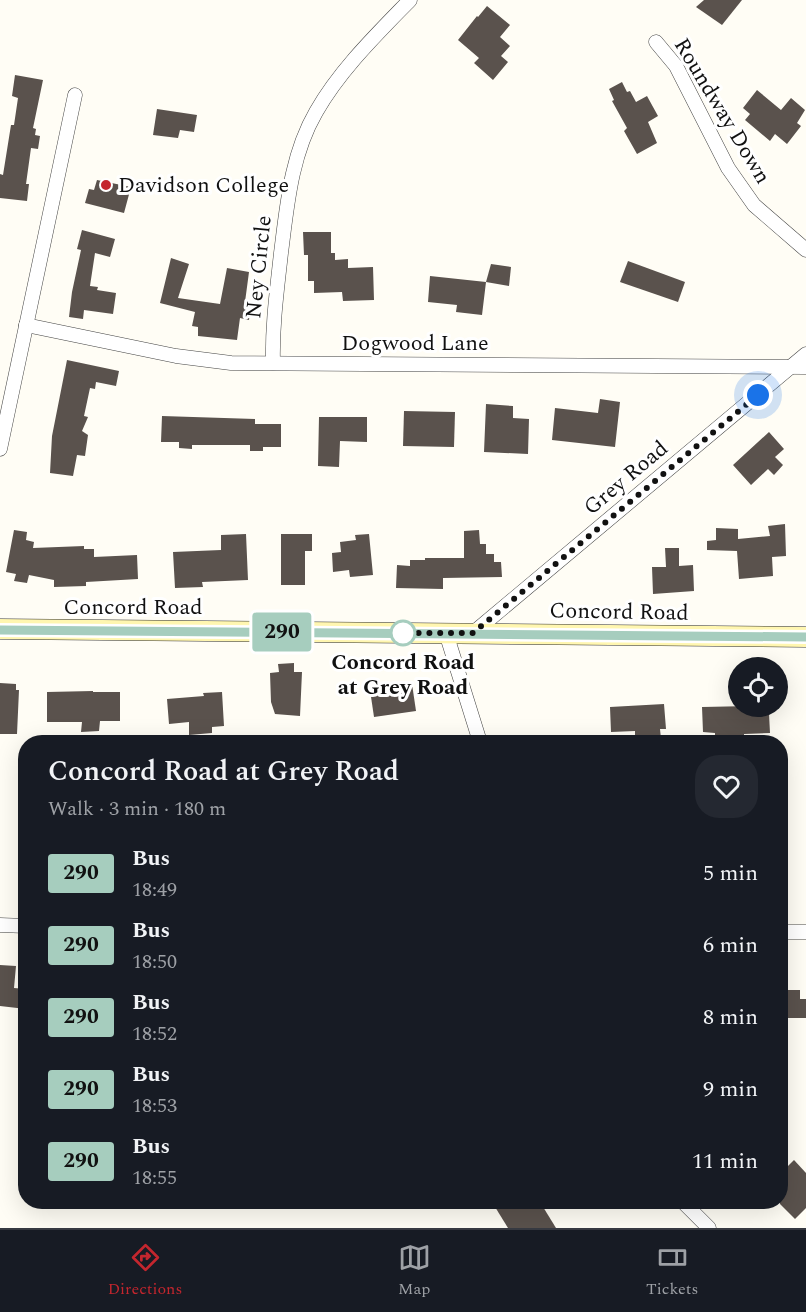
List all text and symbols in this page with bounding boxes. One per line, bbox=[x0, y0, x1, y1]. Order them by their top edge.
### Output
street label: Roundway Down bbox=[665, 32, 779, 190]
place label: Davidson College bbox=[118, 169, 289, 202]
marker: Davidson College bbox=[99, 178, 113, 192]
street label: Ney Circle bbox=[237, 214, 281, 320]
street label: Dogwood Lane bbox=[341, 327, 489, 360]
your location bbox=[743, 380, 773, 410]
street label: Grey Road bbox=[576, 433, 676, 523]
street label: Concord Road bbox=[63, 591, 203, 624]
street label: Concord Road bbox=[549, 594, 689, 630]
line badge: 290 bbox=[248, 612, 316, 652]
text: 290 bbox=[264, 616, 300, 648]
marker: Concord Road at Grey Road bbox=[390, 620, 416, 646]
place label: Concord Road at Grey Road bbox=[331, 646, 475, 704]
map controls bbox=[728, 657, 788, 717]
button: locate bbox=[728, 657, 788, 717]
text: Concord Road at Grey Road bbox=[48, 750, 399, 793]
button: heart bbox=[695, 755, 758, 818]
text: Walk · 3 min · 180 m bbox=[48, 794, 226, 824]
text: Bus bbox=[132, 842, 170, 875]
text: 290 bbox=[63, 857, 99, 889]
text: 5 min bbox=[703, 857, 758, 890]
text: 18:49 bbox=[132, 875, 177, 905]
text: Bus bbox=[132, 914, 170, 947]
text: 290 bbox=[63, 929, 99, 961]
text: 6 min bbox=[703, 929, 758, 962]
text: 18:50 bbox=[132, 947, 177, 977]
text: Bus bbox=[132, 986, 170, 1019]
text: 290 bbox=[63, 1001, 99, 1033]
text: 8 min bbox=[703, 1001, 758, 1034]
text: 18:52 bbox=[132, 1019, 177, 1049]
text: Bus bbox=[132, 1058, 170, 1091]
text: 290 bbox=[63, 1073, 99, 1105]
text: 9 min bbox=[703, 1073, 758, 1106]
text: 18:53 bbox=[132, 1091, 177, 1121]
text: Bus bbox=[132, 1130, 170, 1163]
text: 290 bbox=[63, 1145, 99, 1177]
text: 11 min bbox=[692, 1145, 758, 1178]
text: 18:55 bbox=[132, 1163, 177, 1193]
tab: Directions bbox=[108, 1241, 182, 1301]
tab: Map bbox=[398, 1241, 431, 1301]
tab: Tickets bbox=[646, 1241, 698, 1301]

